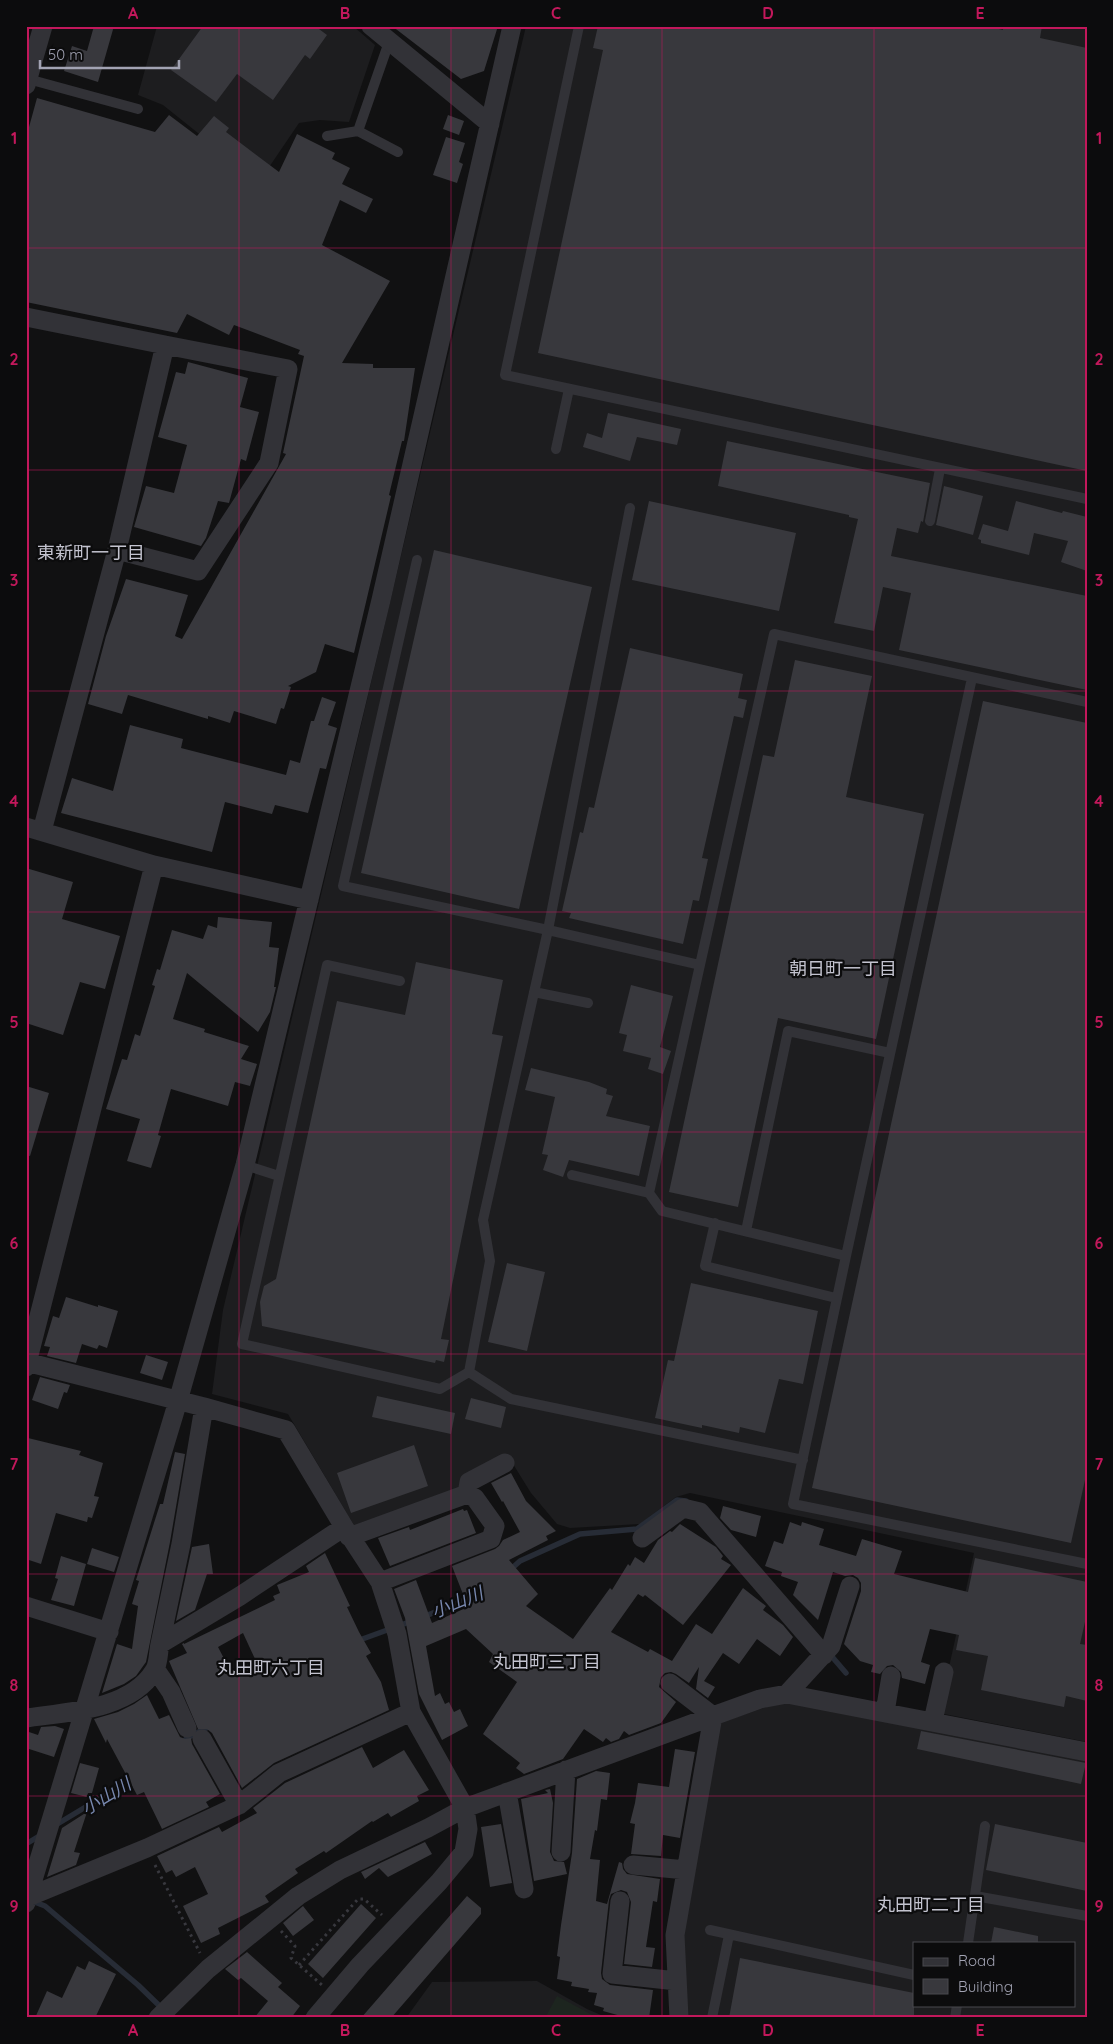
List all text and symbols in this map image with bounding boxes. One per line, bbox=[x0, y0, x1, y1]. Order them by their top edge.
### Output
text: A bbox=[128, 3, 139, 23]
text: B bbox=[340, 3, 350, 23]
text: C bbox=[551, 3, 561, 23]
text: D bbox=[762, 3, 774, 23]
text: E bbox=[975, 3, 985, 23]
scale bar bbox=[40, 38, 179, 70]
text: 50 m bbox=[48, 45, 83, 64]
text: 1 bbox=[11, 128, 17, 148]
text: 1 bbox=[1096, 128, 1102, 148]
text: 2 bbox=[9, 349, 19, 369]
text: 2 bbox=[1094, 349, 1104, 369]
district label: 東新町一丁目 bbox=[37, 541, 145, 564]
text: 3 bbox=[10, 570, 18, 590]
text: 3 bbox=[1095, 570, 1103, 590]
text: 4 bbox=[9, 791, 19, 811]
text: 4 bbox=[1094, 791, 1104, 811]
district label: 朝日町一丁目 bbox=[789, 957, 897, 980]
text: 5 bbox=[9, 1012, 19, 1032]
text: 5 bbox=[1094, 1012, 1104, 1032]
text: 6 bbox=[10, 1233, 19, 1253]
text: 6 bbox=[1095, 1233, 1104, 1253]
text: 7 bbox=[10, 1454, 19, 1474]
text: 7 bbox=[1095, 1454, 1104, 1474]
water label: 小山川 bbox=[428, 1580, 488, 1623]
district label: 丸田町三丁目 bbox=[493, 1650, 601, 1673]
district label: 丸田町六丁目 bbox=[217, 1656, 325, 1679]
text: 8 bbox=[10, 1675, 19, 1695]
text: 8 bbox=[1095, 1675, 1104, 1695]
water label: 小山川 bbox=[77, 1771, 137, 1820]
district label: 丸田町二丁目 bbox=[877, 1893, 985, 1916]
text: 9 bbox=[9, 1896, 19, 1916]
text: 9 bbox=[1094, 1896, 1104, 1916]
legend bbox=[913, 1942, 1076, 2006]
text: Road bbox=[958, 1951, 995, 1970]
text: Building bbox=[958, 1977, 1013, 1996]
text: A bbox=[128, 2020, 139, 2040]
text: B bbox=[340, 2020, 350, 2040]
text: C bbox=[551, 2020, 561, 2040]
text: D bbox=[762, 2020, 774, 2040]
text: E bbox=[975, 2020, 985, 2040]

